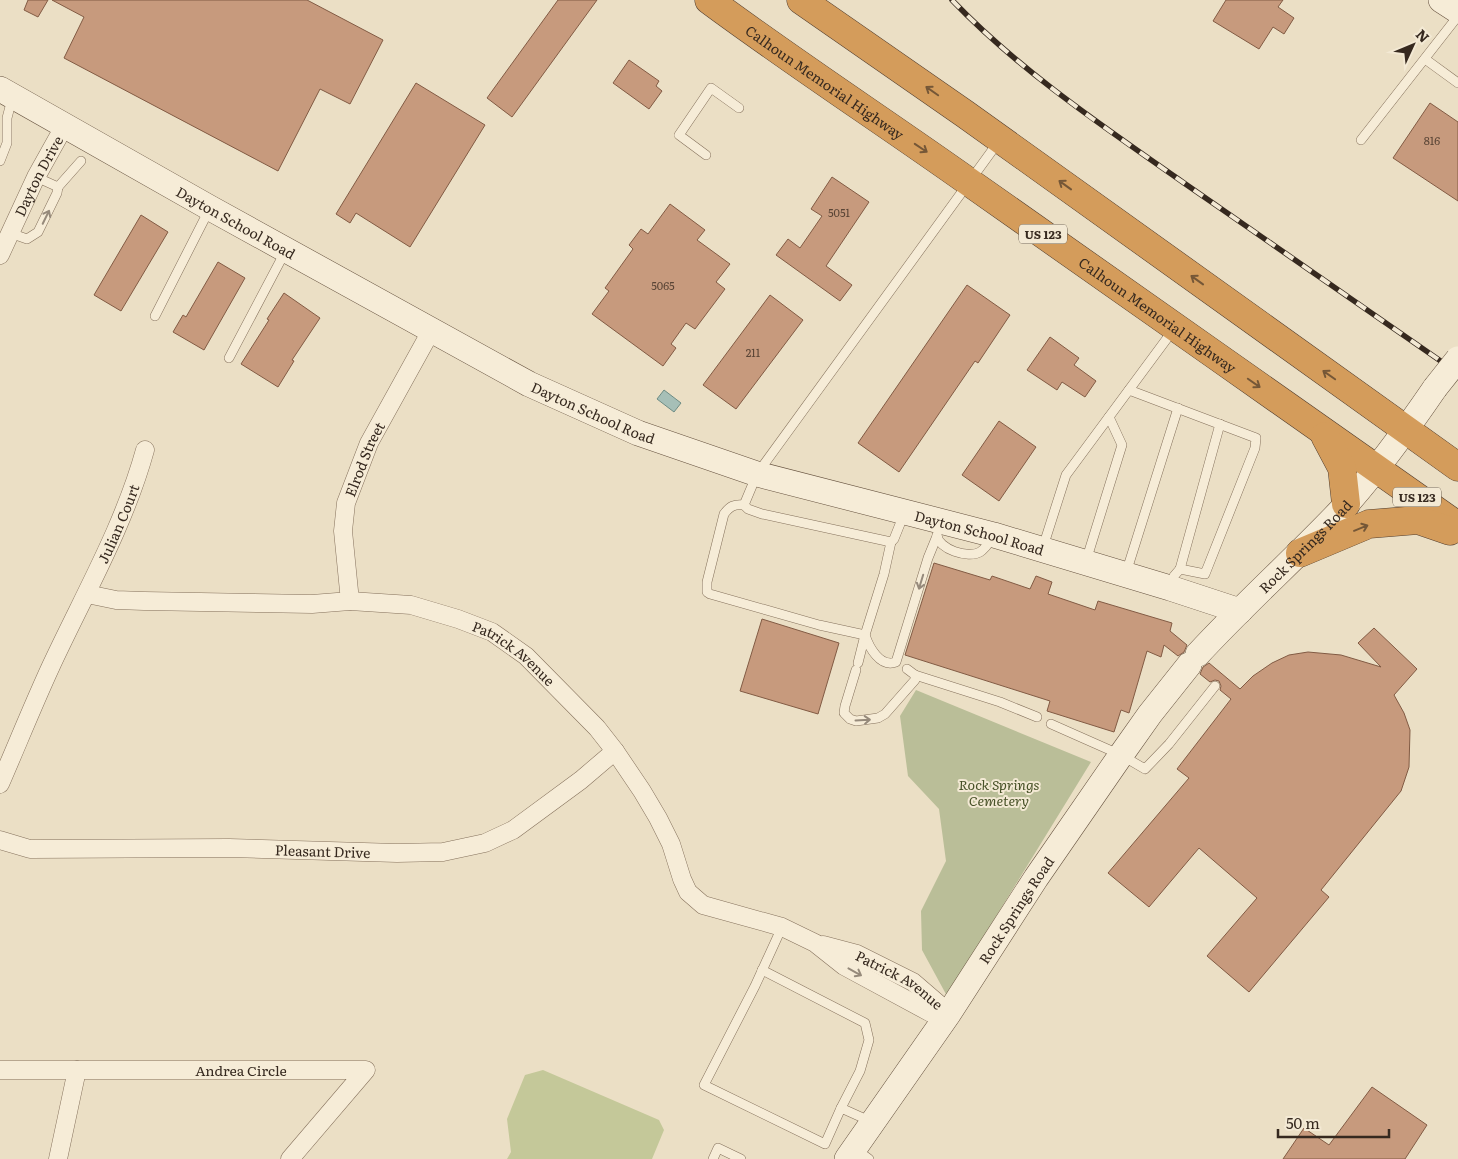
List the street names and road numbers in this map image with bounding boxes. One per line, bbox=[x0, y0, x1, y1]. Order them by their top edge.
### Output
street label: Calhoun Memorial Highway bbox=[742, 20, 909, 144]
street label: Dayton Drive bbox=[9, 132, 67, 219]
street label: Dayton School Road bbox=[173, 181, 300, 264]
road number: US 123 bbox=[1019, 224, 1067, 243]
street label: Calhoun Memorial Highway bbox=[1075, 252, 1241, 378]
street label: Dayton School Road bbox=[528, 376, 658, 448]
street label: Elrod Street bbox=[339, 418, 389, 499]
street label: Julian Court bbox=[92, 481, 144, 567]
road number: US 123 bbox=[1393, 488, 1441, 507]
street label: Rock Springs Road bbox=[1254, 495, 1356, 597]
street label: Dayton School Road bbox=[913, 505, 1047, 560]
street label: Patrick Avenue bbox=[470, 615, 560, 690]
street label: Pleasant Drive bbox=[275, 839, 371, 862]
street label: Rock Springs Road bbox=[973, 852, 1058, 967]
street label: Patrick Avenue bbox=[853, 945, 948, 1014]
street label: Andrea Circle bbox=[195, 1060, 287, 1080]

